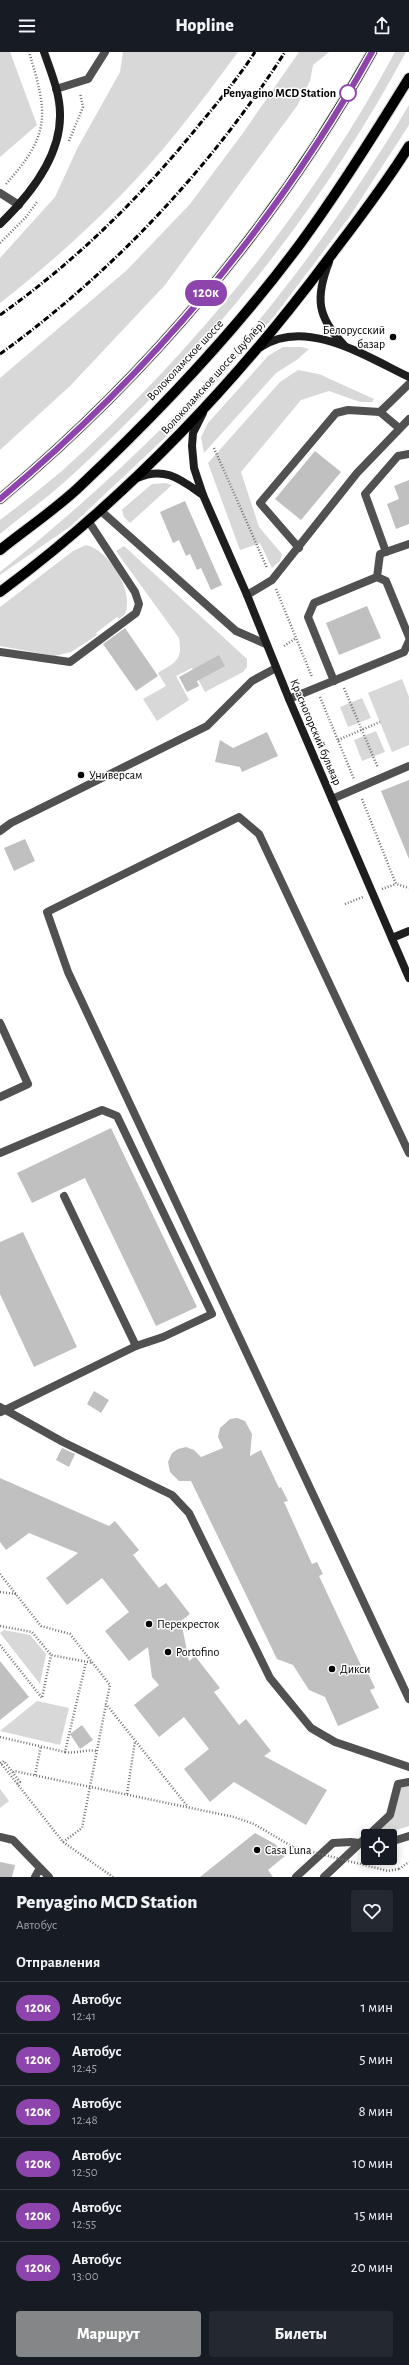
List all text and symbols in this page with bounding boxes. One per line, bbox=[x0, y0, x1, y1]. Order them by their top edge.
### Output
icon: menu bbox=[16, 15, 38, 37]
icon: share bbox=[371, 15, 393, 37]
text: Hopline bbox=[175, 17, 234, 35]
marker: Penyagino MCD Station bbox=[339, 84, 357, 102]
place label: Penyagino MCD Station bbox=[223, 87, 336, 100]
line badge: 120к bbox=[178, 280, 234, 306]
text: 120к bbox=[193, 286, 219, 300]
street label: Волоколамское шоссе bbox=[145, 317, 225, 403]
street label: Волоколамское шоссе (дублёр) bbox=[159, 318, 268, 437]
place label: Белорусский базар bbox=[323, 324, 385, 350]
marker: Белорусский базар bbox=[388, 332, 398, 342]
street label: Красногорский бульвар bbox=[287, 677, 344, 787]
place label: Универсам bbox=[89, 769, 142, 781]
marker: Универсам bbox=[76, 770, 86, 780]
place label: Перекресток bbox=[157, 1618, 220, 1630]
marker: Перекресток bbox=[144, 1619, 154, 1629]
place label: Portofino bbox=[176, 1646, 220, 1658]
marker: Portofino bbox=[163, 1647, 173, 1657]
place label: Дикси bbox=[340, 1663, 370, 1675]
marker: Дикси bbox=[327, 1664, 337, 1674]
map controls bbox=[361, 1829, 397, 1865]
button: locate bbox=[361, 1829, 397, 1865]
place label: Casa Luna bbox=[265, 1844, 312, 1856]
marker: Casa Luna bbox=[252, 1845, 262, 1855]
button: heart bbox=[351, 1890, 393, 1932]
text: Penyagino MCD Station bbox=[16, 1893, 197, 1912]
text: Автобус bbox=[16, 1919, 57, 1932]
text: Отправления bbox=[16, 1955, 100, 1970]
text: Автобус bbox=[72, 1992, 122, 2007]
text: 1 мин bbox=[360, 2000, 393, 2015]
text: 120к bbox=[25, 2001, 51, 2015]
text: 12:41 bbox=[72, 2010, 96, 2023]
text: Автобус bbox=[72, 2044, 122, 2059]
text: 5 мин bbox=[359, 2052, 393, 2067]
text: 120к bbox=[25, 2053, 51, 2067]
text: 12:45 bbox=[72, 2062, 97, 2075]
text: Автобус bbox=[72, 2096, 122, 2111]
text: 8 мин bbox=[358, 2104, 393, 2119]
text: 120к bbox=[25, 2105, 51, 2119]
text: 12:48 bbox=[72, 2114, 98, 2127]
text: Автобус bbox=[72, 2148, 122, 2163]
text: 10 мин bbox=[353, 2156, 393, 2171]
text: 120к bbox=[25, 2157, 51, 2171]
text: 12:50 bbox=[72, 2166, 98, 2179]
text: Автобус bbox=[72, 2200, 122, 2215]
text: 15 мин bbox=[354, 2208, 393, 2223]
text: 120к bbox=[25, 2209, 51, 2223]
text: 12:55 bbox=[72, 2218, 96, 2231]
text: Автобус bbox=[72, 2252, 122, 2267]
text: 20 мин bbox=[351, 2260, 393, 2275]
text: 120к bbox=[25, 2261, 51, 2275]
text: 13:00 bbox=[72, 2270, 99, 2283]
button: Маршрут bbox=[16, 2311, 201, 2357]
button: Билеты bbox=[209, 2311, 393, 2357]

